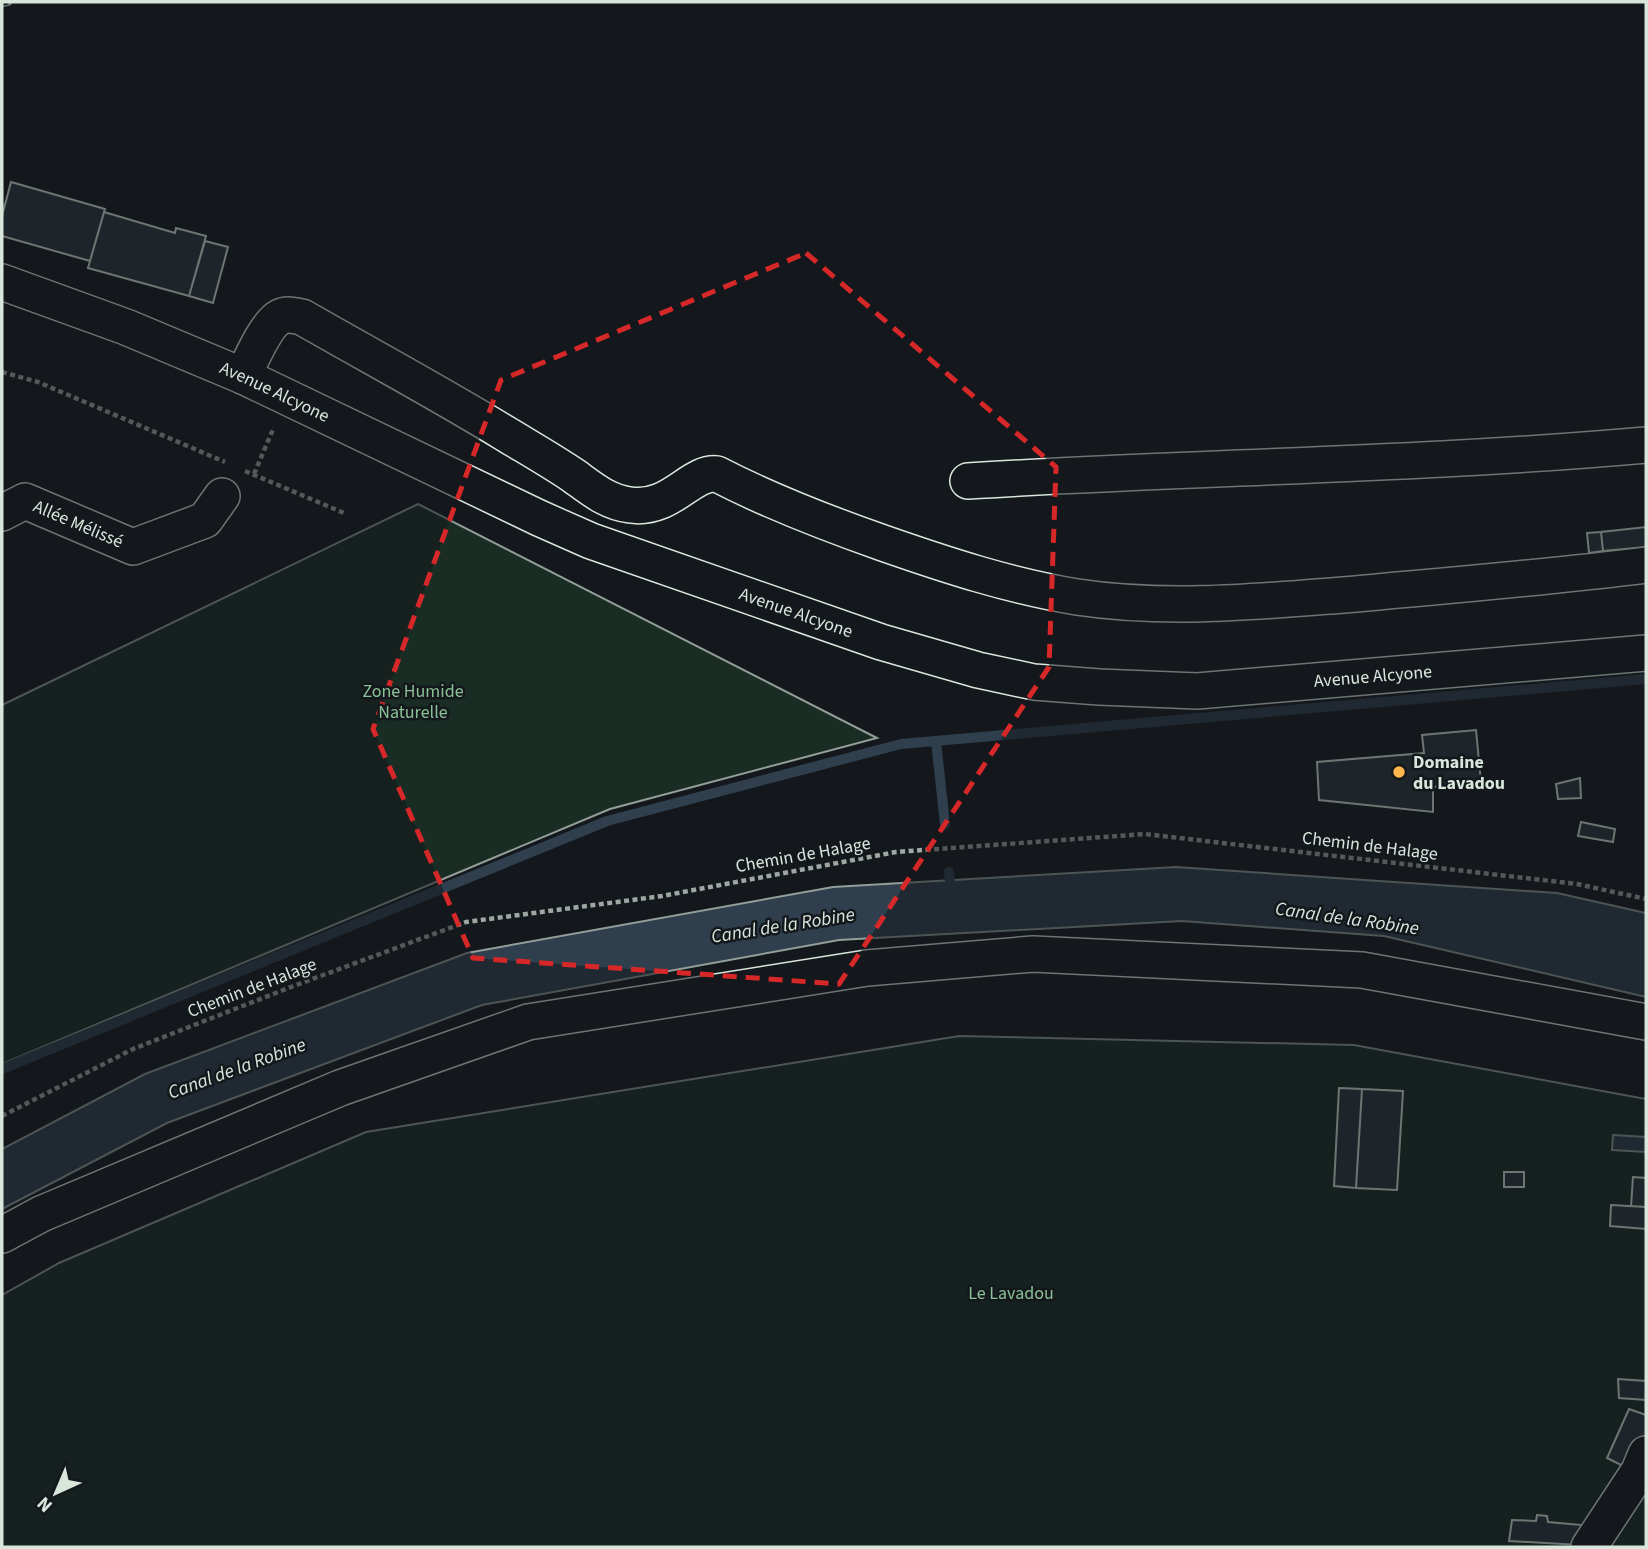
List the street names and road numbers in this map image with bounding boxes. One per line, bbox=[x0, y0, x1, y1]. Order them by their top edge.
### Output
street label: Avenue Alcyone bbox=[216, 355, 334, 428]
street label: Allée Mélissé bbox=[30, 494, 127, 554]
street label: Avenue Alcyone bbox=[736, 581, 856, 644]
street label: Avenue Alcyone bbox=[1313, 659, 1433, 694]
street label: Chemin de Halage bbox=[1301, 825, 1439, 867]
street label: Chemin de Halage bbox=[734, 831, 872, 879]
street label: Chemin de Halage bbox=[184, 952, 320, 1024]

